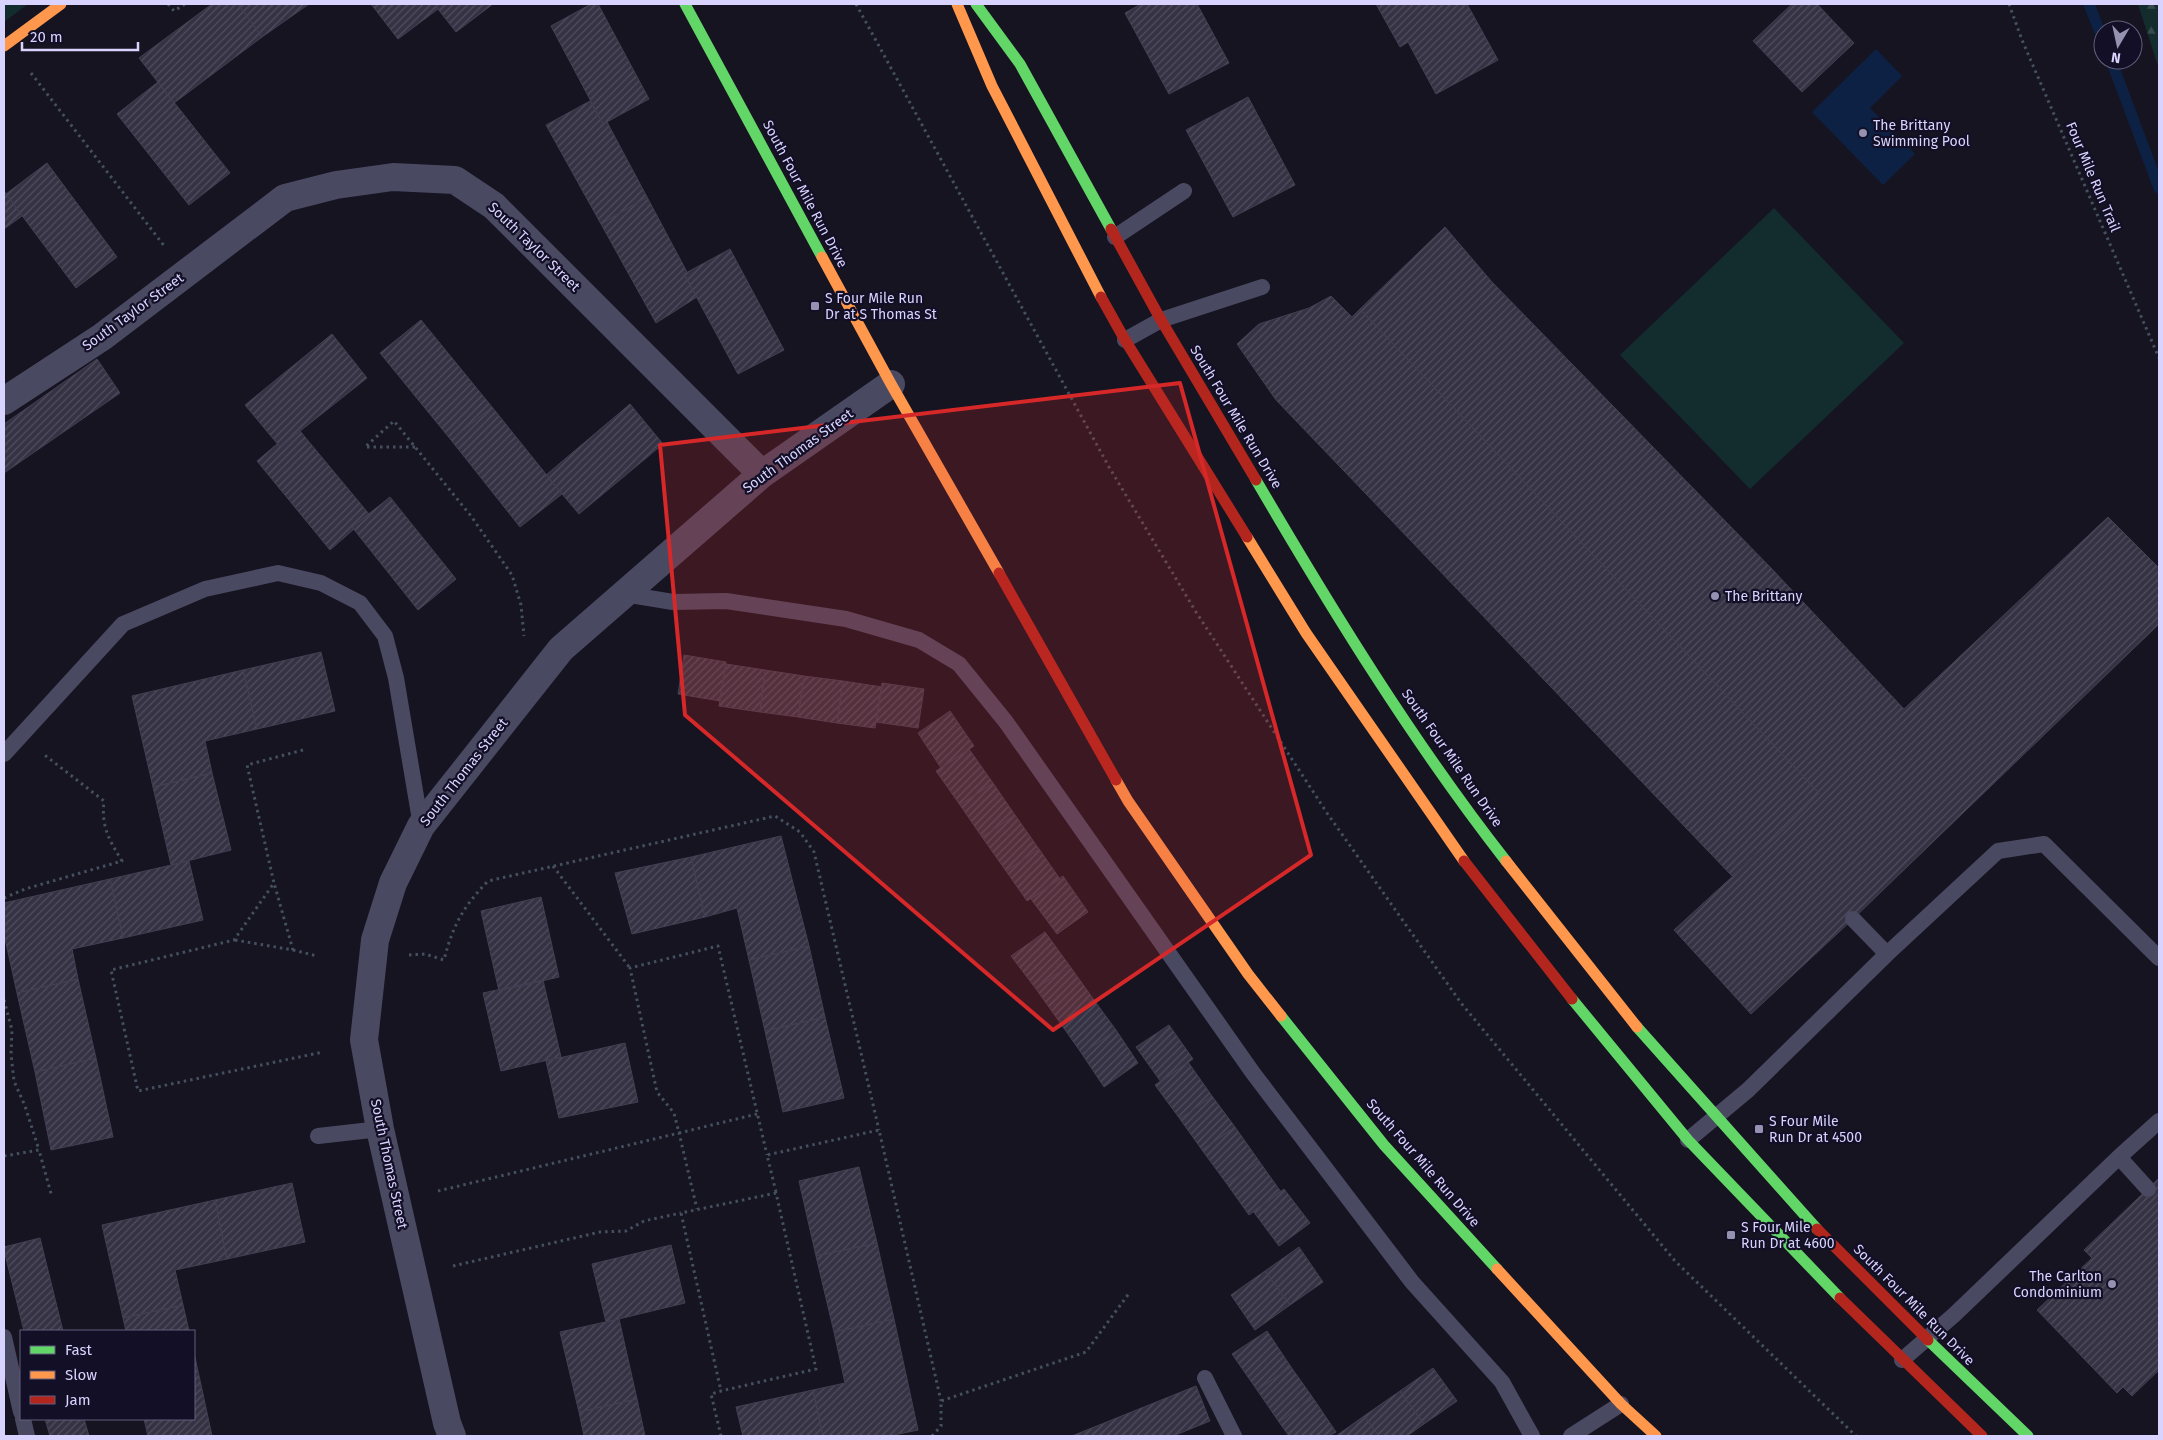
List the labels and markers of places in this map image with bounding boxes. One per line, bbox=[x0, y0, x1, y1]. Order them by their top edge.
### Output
place label: The Brittany Swimming Pool bbox=[1873, 117, 1970, 150]
marker: The Brittany Swimming Pool bbox=[1857, 127, 1869, 139]
place label: S Four Mile Run Dr at S Thomas St bbox=[825, 290, 938, 323]
marker: S Four Mile Run Dr at S Thomas St bbox=[809, 300, 821, 312]
place label: The Brittany bbox=[1725, 588, 1802, 605]
marker: The Brittany bbox=[1709, 590, 1721, 602]
place label: S Four Mile Run Dr at 4500 bbox=[1769, 1113, 1862, 1146]
marker: S Four Mile Run Dr at 4500 bbox=[1753, 1123, 1765, 1135]
place label: S Four Mile Run Dr at 4600 bbox=[1741, 1219, 1835, 1252]
marker: S Four Mile Run Dr at 4600 bbox=[1725, 1229, 1737, 1241]
place label: The Carlton Condominium bbox=[2013, 1268, 2102, 1301]
marker: The Carlton Condominium bbox=[2106, 1278, 2118, 1290]

